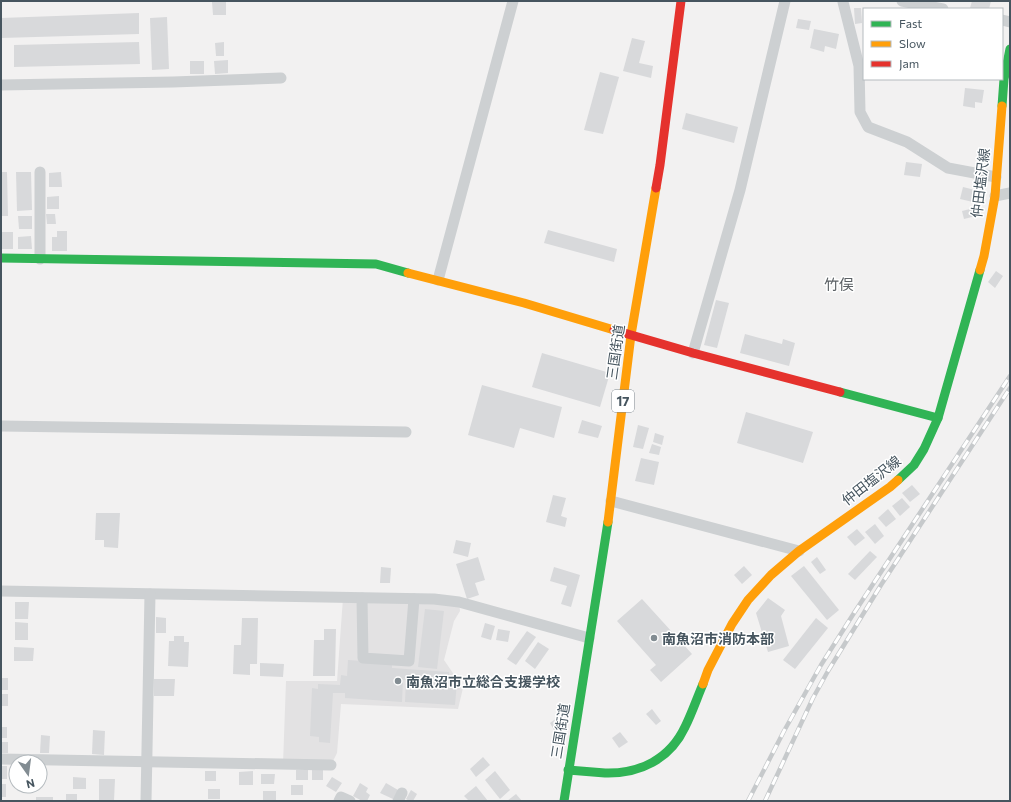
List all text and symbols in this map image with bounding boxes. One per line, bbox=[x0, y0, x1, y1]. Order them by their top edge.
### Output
legend bbox=[863, 8, 1003, 80]
text: Fast bbox=[899, 16, 922, 30]
text: Slow bbox=[899, 36, 926, 50]
text: Jam bbox=[899, 56, 919, 71]
street label: 仲田塩沢線 bbox=[967, 147, 993, 219]
district label: 竹俣 bbox=[824, 275, 854, 293]
street label: 三国街道 bbox=[603, 323, 627, 381]
road number: 17 bbox=[612, 390, 634, 412]
street label: 仲田塩沢線 bbox=[838, 452, 904, 508]
place label: 南魚沼市消防本部 bbox=[662, 630, 774, 647]
marker: 南魚沼市消防本部 bbox=[649, 633, 659, 643]
place label: 南魚沼市立総合支援学校 bbox=[406, 673, 560, 690]
marker: 南魚沼市立総合支援学校 bbox=[393, 676, 403, 686]
street label: 三国街道 bbox=[547, 702, 573, 760]
north arrow bbox=[8, 754, 48, 794]
text: N bbox=[25, 777, 36, 791]

